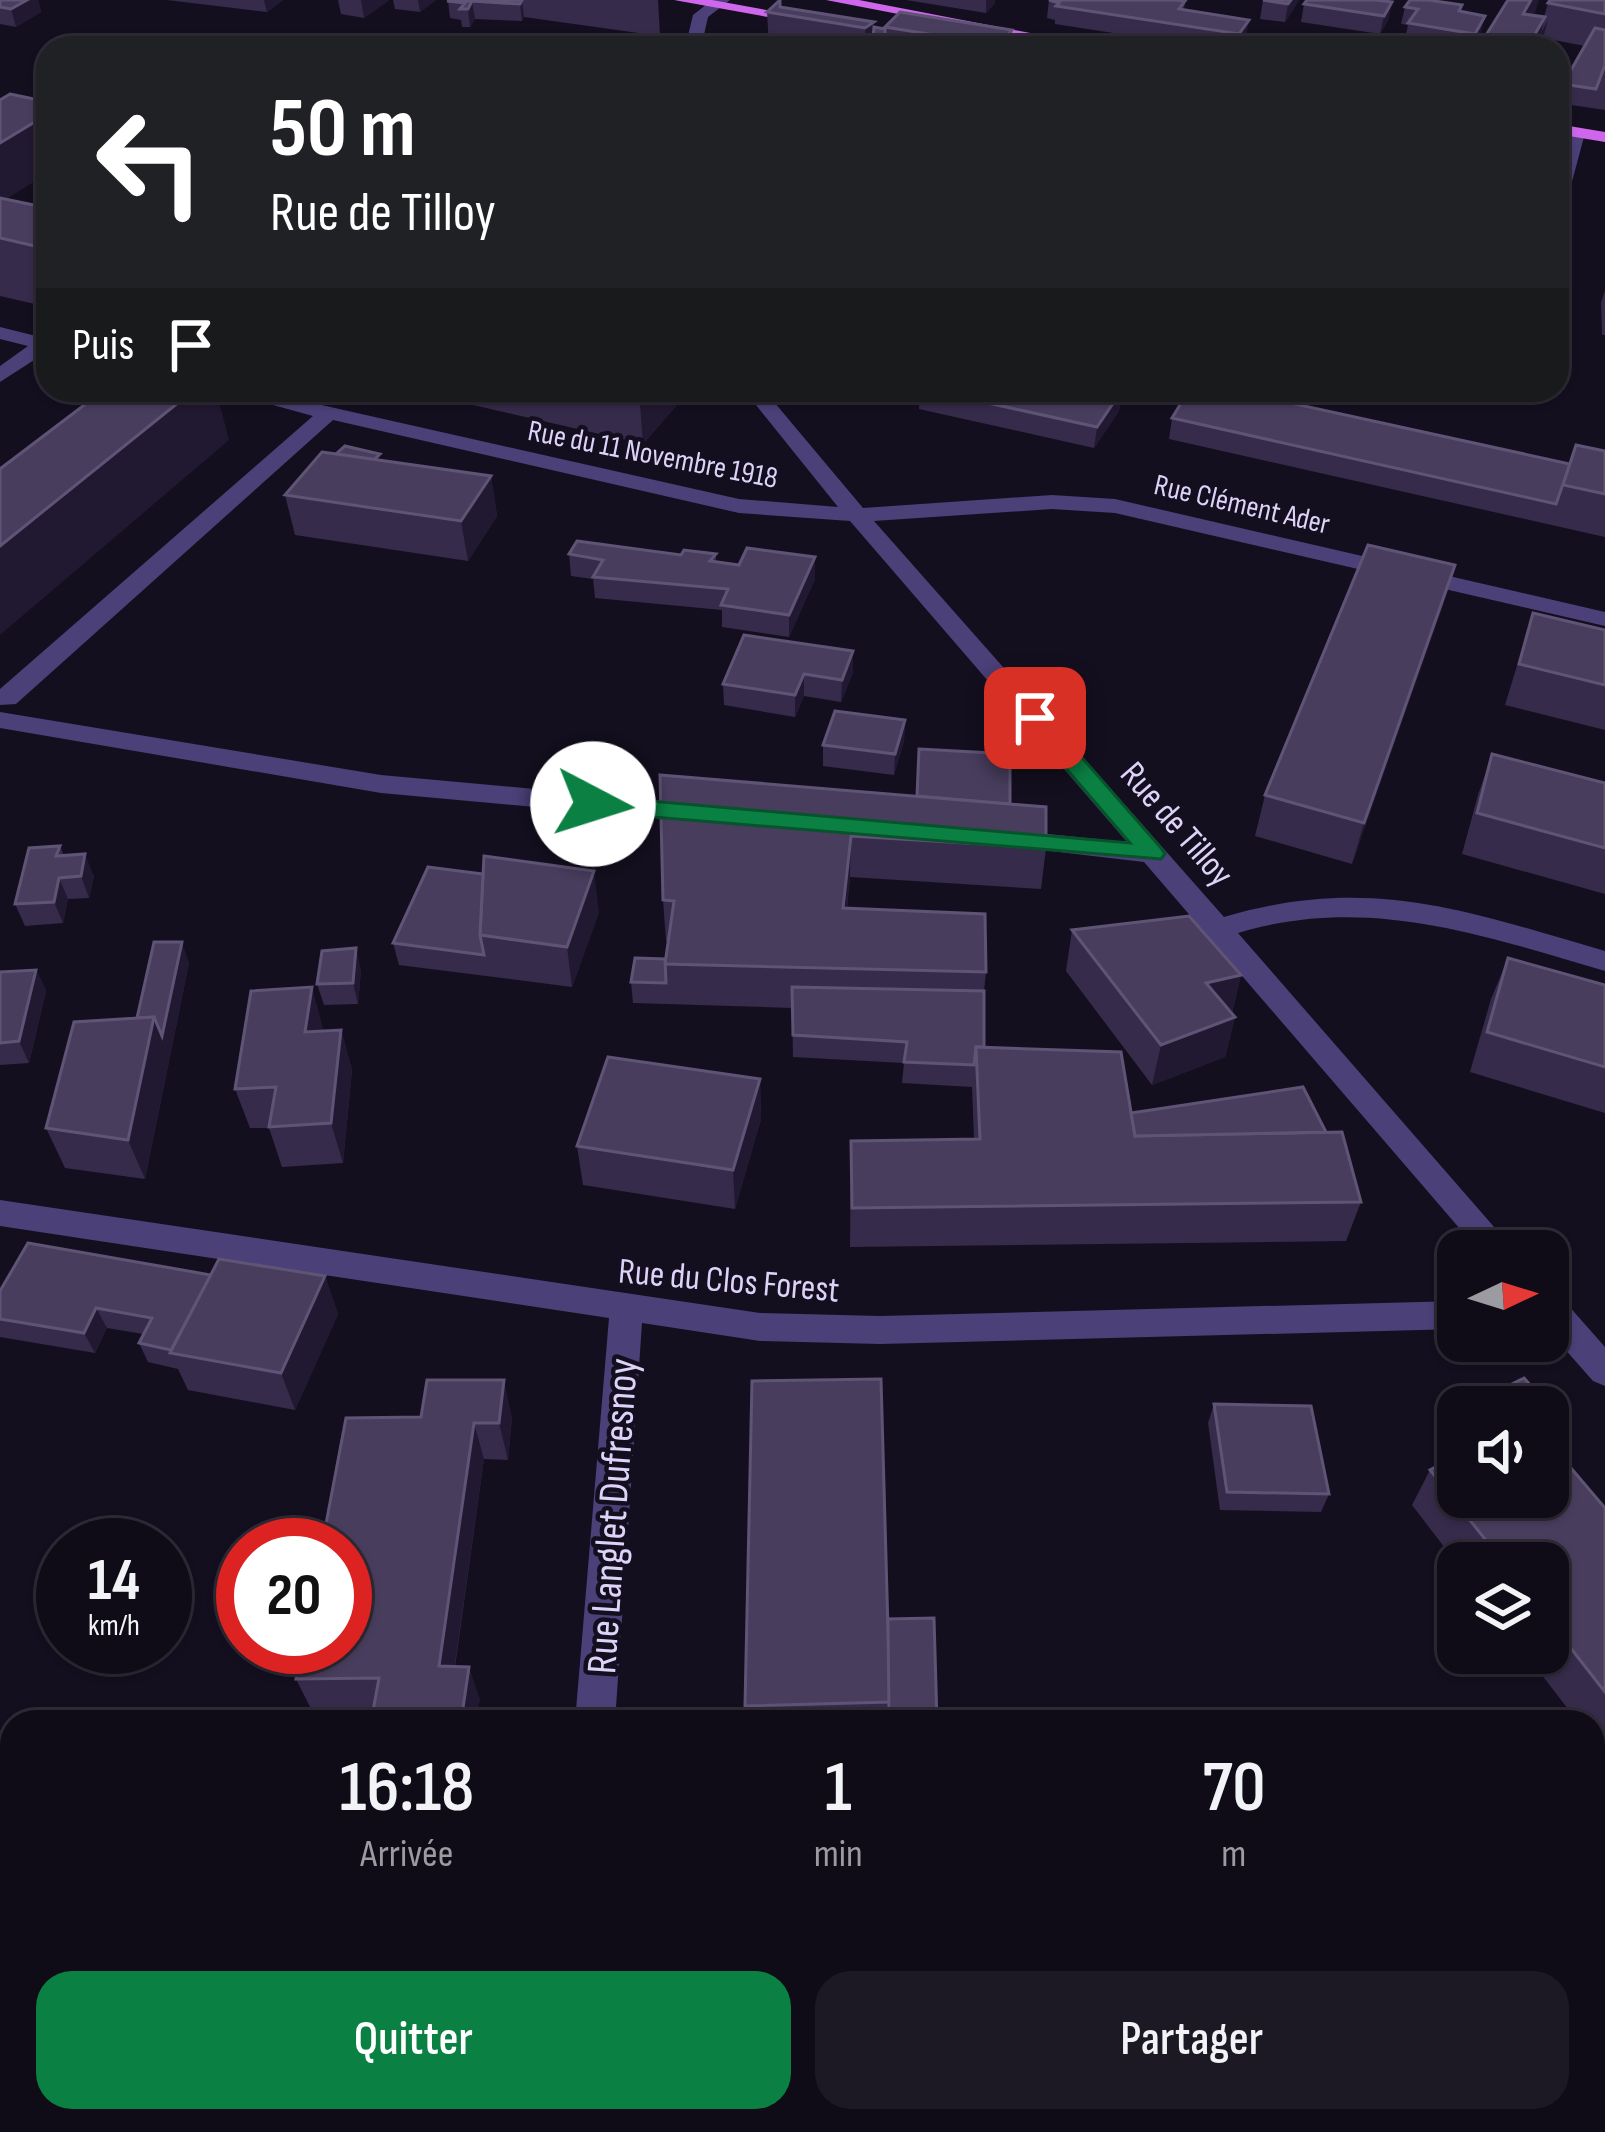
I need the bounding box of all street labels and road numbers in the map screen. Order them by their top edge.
street label: Rue du 11 Novembre 1918 [525,413,781,497]
street label: Rue Clément Ader [1150,467,1334,543]
street label: Rue de Tilloy [1111,754,1242,896]
street label: Rue du Clos Forest [617,1250,841,1313]
street label: Rue Langlet Dufresnoy [577,1357,650,1676]

